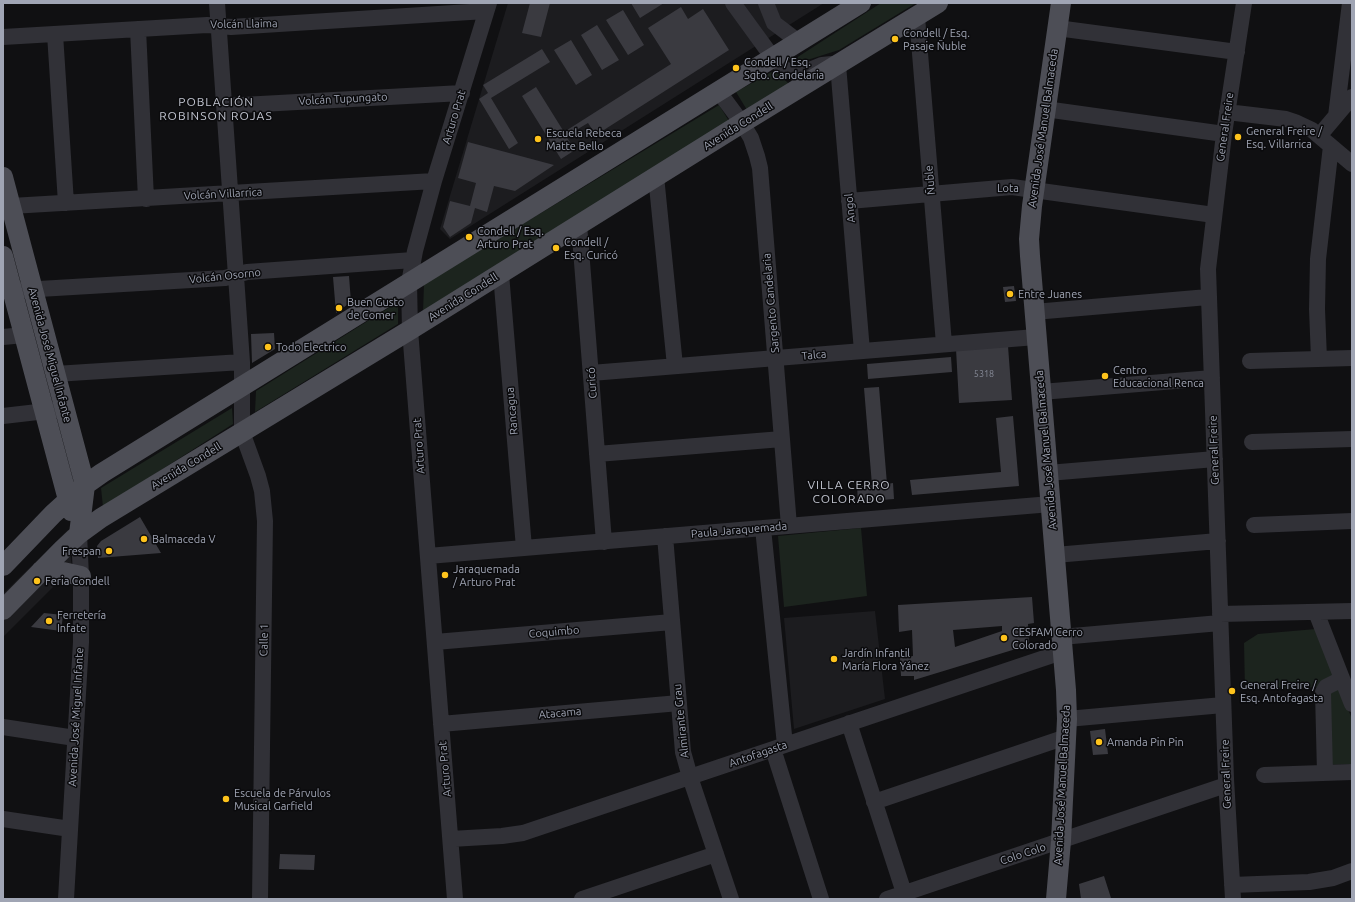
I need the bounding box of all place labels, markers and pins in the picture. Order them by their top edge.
place label: Condell / Esq. Pasaje Ñuble [903,26,970,52]
marker: Condell / Esq. Pasaje Ñuble [890,34,900,44]
place label: Condell / Esq. Sgto. Candelaria [744,55,824,81]
marker: Condell / Esq. Sgto. Candelaria [731,63,741,73]
place label: General Freire / Esq. Villarrica [1246,124,1322,150]
place label: Escuela Rebeca Matte Bello [546,126,622,152]
marker: General Freire / Esq. Villarrica [1233,132,1243,142]
marker: Escuela Rebeca Matte Bello [533,134,543,144]
place label: Condell / Esq. Arturo Prat [477,224,544,250]
marker: Condell / Esq. Arturo Prat [464,232,474,242]
place label: Condell / Esq. Curicó [564,235,618,261]
marker: Condell / Esq. Curicó [551,243,561,253]
place label: Entre Juanes [1018,287,1082,301]
marker: Entre Juanes [1005,289,1015,299]
place label: Buen Gusto de Comer [347,295,404,321]
marker: Buen Gusto de Comer [334,303,344,313]
place label: Todo Electrico [276,340,346,354]
marker: Todo Electrico [263,342,273,352]
place label: Centro Educacional Renca [1113,363,1204,389]
marker: Centro Educacional Renca [1100,371,1110,381]
place label: Balmaceda V [152,532,215,546]
marker: Balmaceda V [139,534,149,544]
place label: Frespan [62,544,101,558]
marker: Frespan [104,546,114,556]
place label: Jaraquemada / Arturo Prat [453,562,520,588]
marker: Jaraquemada / Arturo Prat [440,570,450,580]
place label: Feria Condell [45,574,110,588]
marker: Feria Condell [32,576,42,586]
place label: Ferretería Infate [57,608,106,634]
marker: Ferretería Infate [44,616,54,626]
place label: CESFAM Cerro Colorado [1012,625,1083,651]
marker: CESFAM Cerro Colorado [999,633,1009,643]
place label: Jardín Infantil María Flora Yánez [842,646,929,672]
marker: Jardín Infantil María Flora Yánez [829,654,839,664]
place label: General Freire / Esq. Antofagasta [1240,678,1323,704]
marker: General Freire / Esq. Antofagasta [1227,686,1237,696]
place label: Amanda Pin Pin [1107,735,1184,749]
marker: Amanda Pin Pin [1094,737,1104,747]
place label: Escuela de Párvulos Musical Garfield [234,786,331,812]
marker: Escuela de Párvulos Musical Garfield [221,794,231,804]

